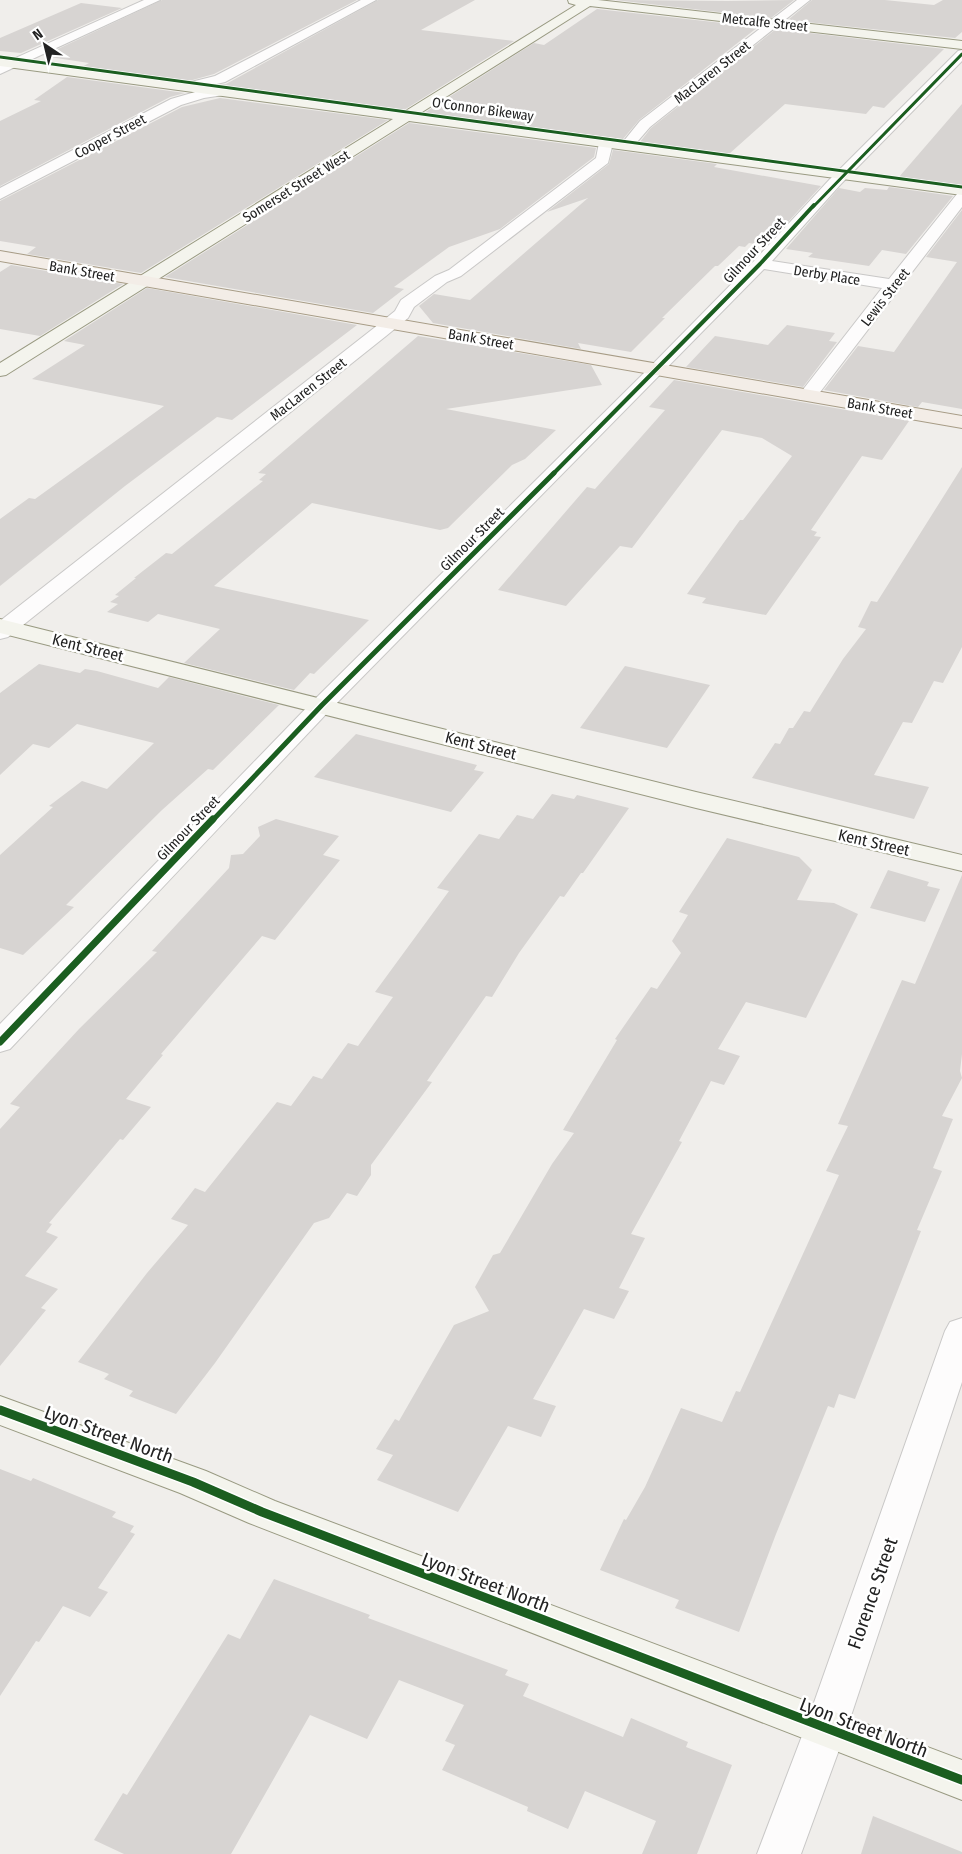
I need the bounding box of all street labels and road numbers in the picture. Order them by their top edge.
street label: Metcalfe Street [721,10,809,36]
street label: MacLaren Street [671,37,754,107]
street label: O'Connor Bikeway [431,94,536,125]
street label: Cooper Street [72,110,149,162]
street label: Somerset Street West [240,146,353,226]
street label: Gilmour Street [720,214,789,287]
street label: Bank Street [48,257,116,286]
street label: Derby Place [792,262,862,289]
street label: Lewis Street [857,264,914,330]
street label: Bank Street [447,325,515,354]
street label: MacLaren Street [267,354,350,424]
street label: Bank Street [846,394,914,423]
street label: Gilmour Street [437,504,508,575]
street label: Kent Street [50,629,126,666]
street label: Kent Street [443,727,519,764]
street label: Gilmour Street [153,792,224,864]
street label: Kent Street [836,825,912,860]
street label: Lyon Street North [41,1400,176,1468]
street label: Florence Street [843,1533,903,1652]
street label: Lyon Street North [418,1547,553,1618]
street label: Lyon Street North [796,1692,931,1763]

